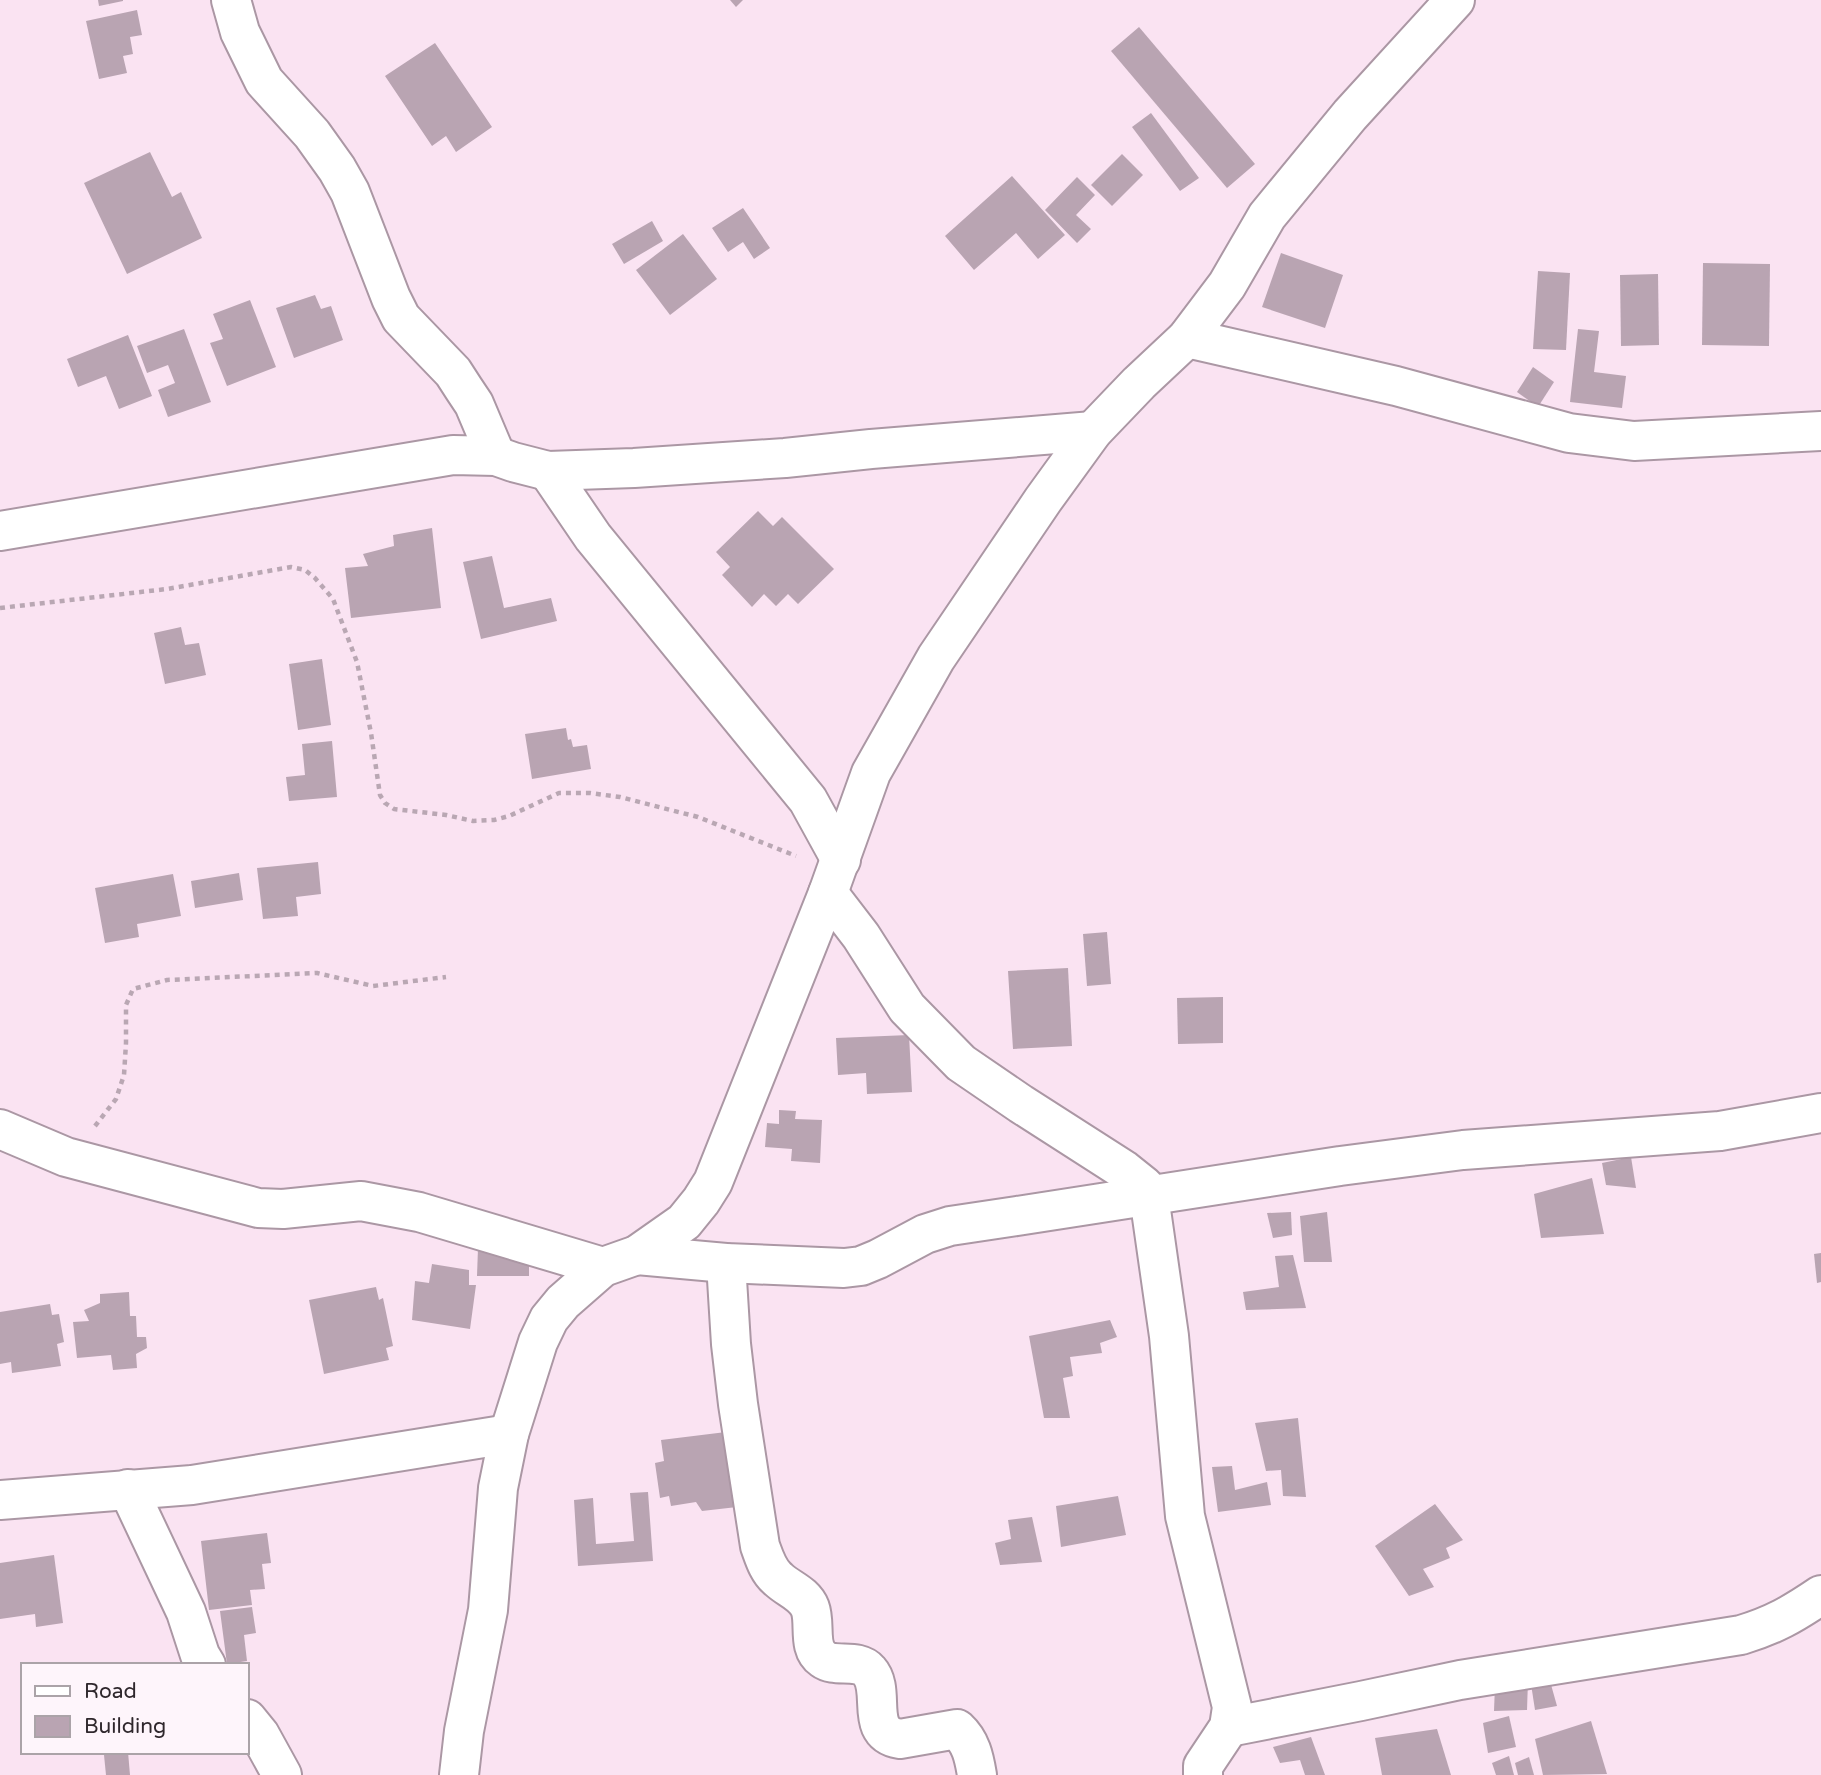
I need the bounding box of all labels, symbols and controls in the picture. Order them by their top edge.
legend [21,1663,248,1754]
text: Road [84,1679,137,1704]
text: Building [84,1714,166,1739]

